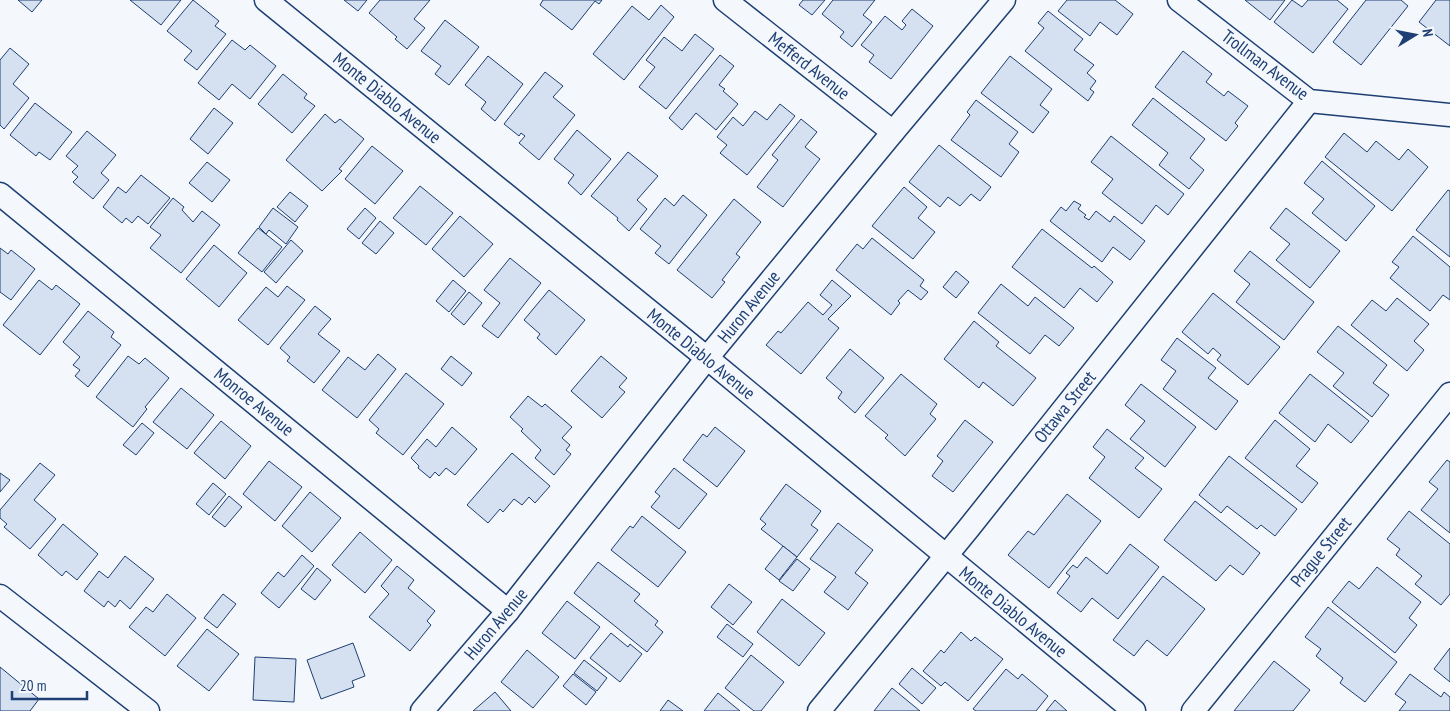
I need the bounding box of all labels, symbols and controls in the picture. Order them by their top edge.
north arrow [1390,10,1440,60]
street label: Trollman Avenue [1217,24,1313,105]
street label: Mefferd Avenue [764,27,855,105]
text: N [1418,27,1437,38]
street label: Monte Diablo Avenue [329,47,446,148]
street label: Huron Avenue [712,266,785,348]
street label: Monte Diablo Avenue [643,303,760,404]
street label: Monroe Avenue [210,362,299,441]
street label: Ottawa Street [1029,366,1101,447]
street label: Prague Street [1285,512,1356,592]
street label: Monte Diablo Avenue [955,561,1072,662]
street label: Huron Avenue [459,583,532,664]
scale bar [12,668,88,700]
text: 20 m [20,676,46,695]

